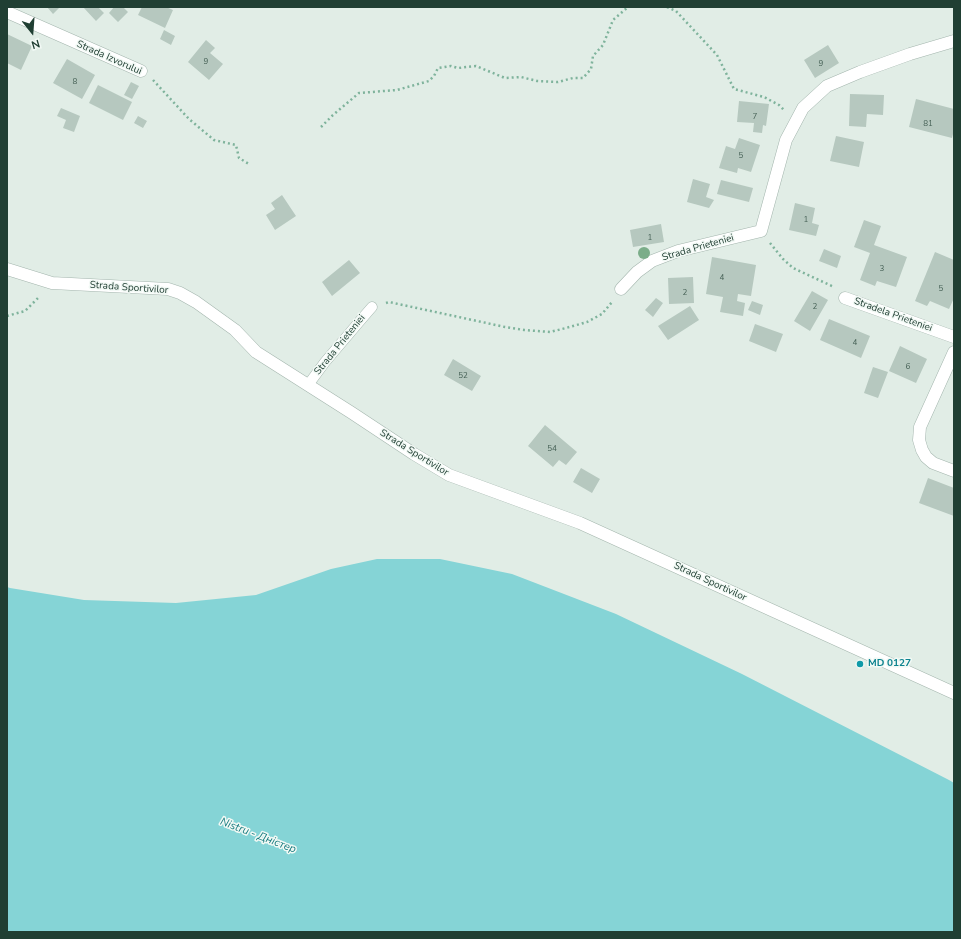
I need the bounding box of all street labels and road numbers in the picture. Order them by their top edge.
street label: Strada Izvorului [75,38,143,78]
street label: Strada Prieteniei [661,232,735,264]
street label: Strada Sportivilor [89,279,169,297]
street label: Stradela Prieteniei [852,295,934,335]
street label: Strada Prieteniei [312,312,368,378]
street label: Strada Sportivilor [377,427,451,479]
street label: Strada Sportivilor [672,560,748,604]

